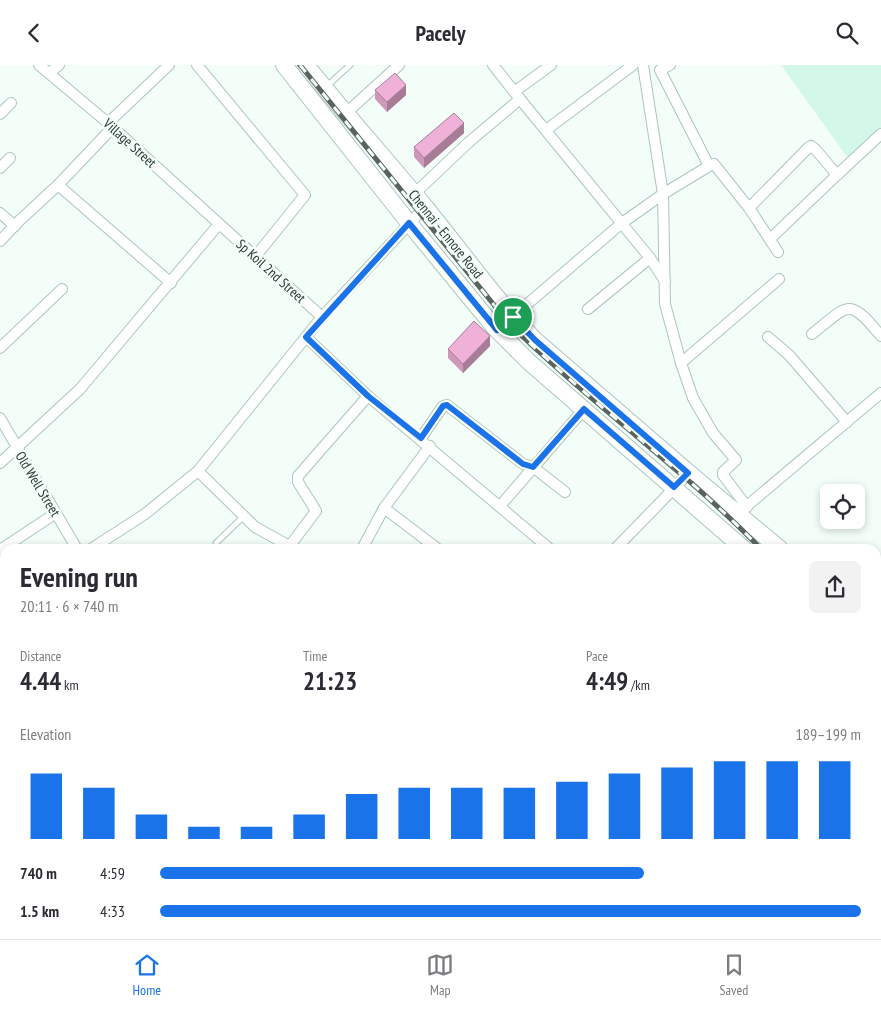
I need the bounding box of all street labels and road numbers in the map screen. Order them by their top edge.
street label: Village Street [99,114,160,172]
street label: Chennai - Ennore Road [405,186,487,282]
street label: Sp Koil 2nd Street [233,235,310,307]
street label: Old Well Street [12,448,65,520]

